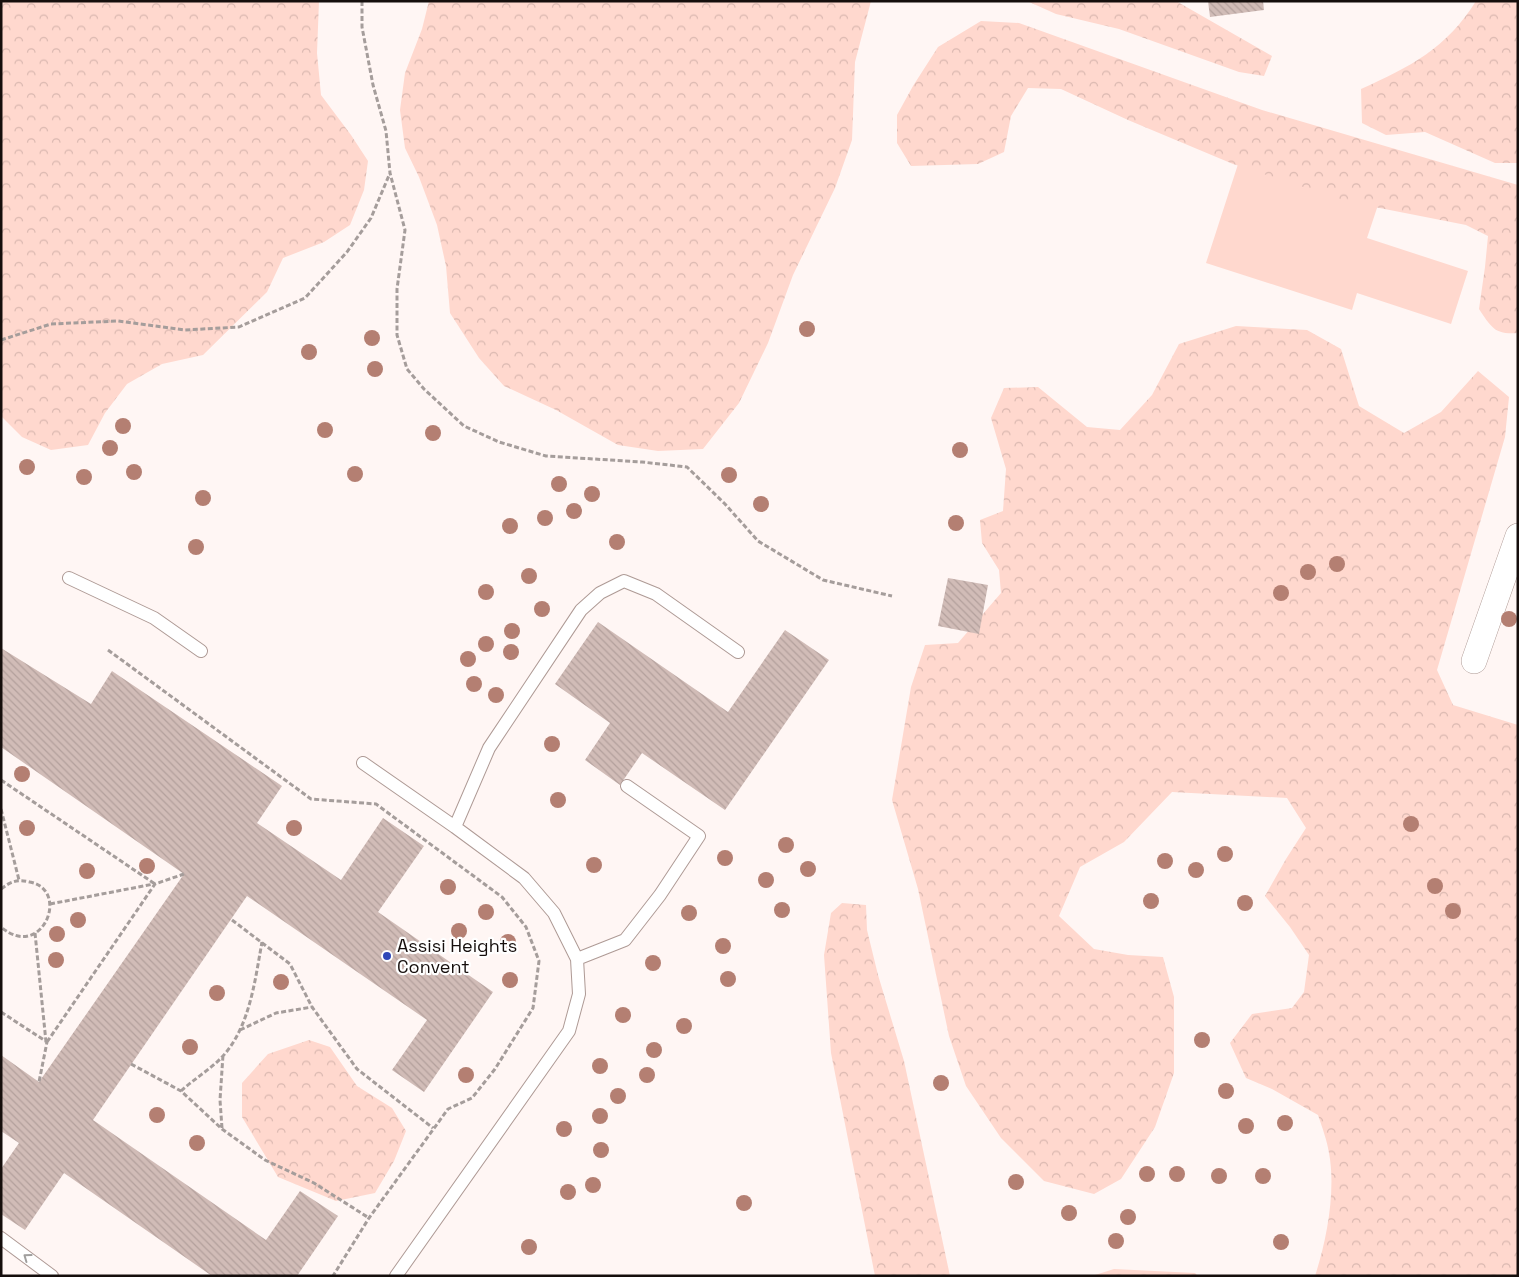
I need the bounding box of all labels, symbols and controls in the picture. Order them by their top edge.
place label: Assisi Heights Convent [397,934,517,978]
marker: Assisi Heights Convent [381,950,393,962]
one-way arrow [23,1254,33,1263]

